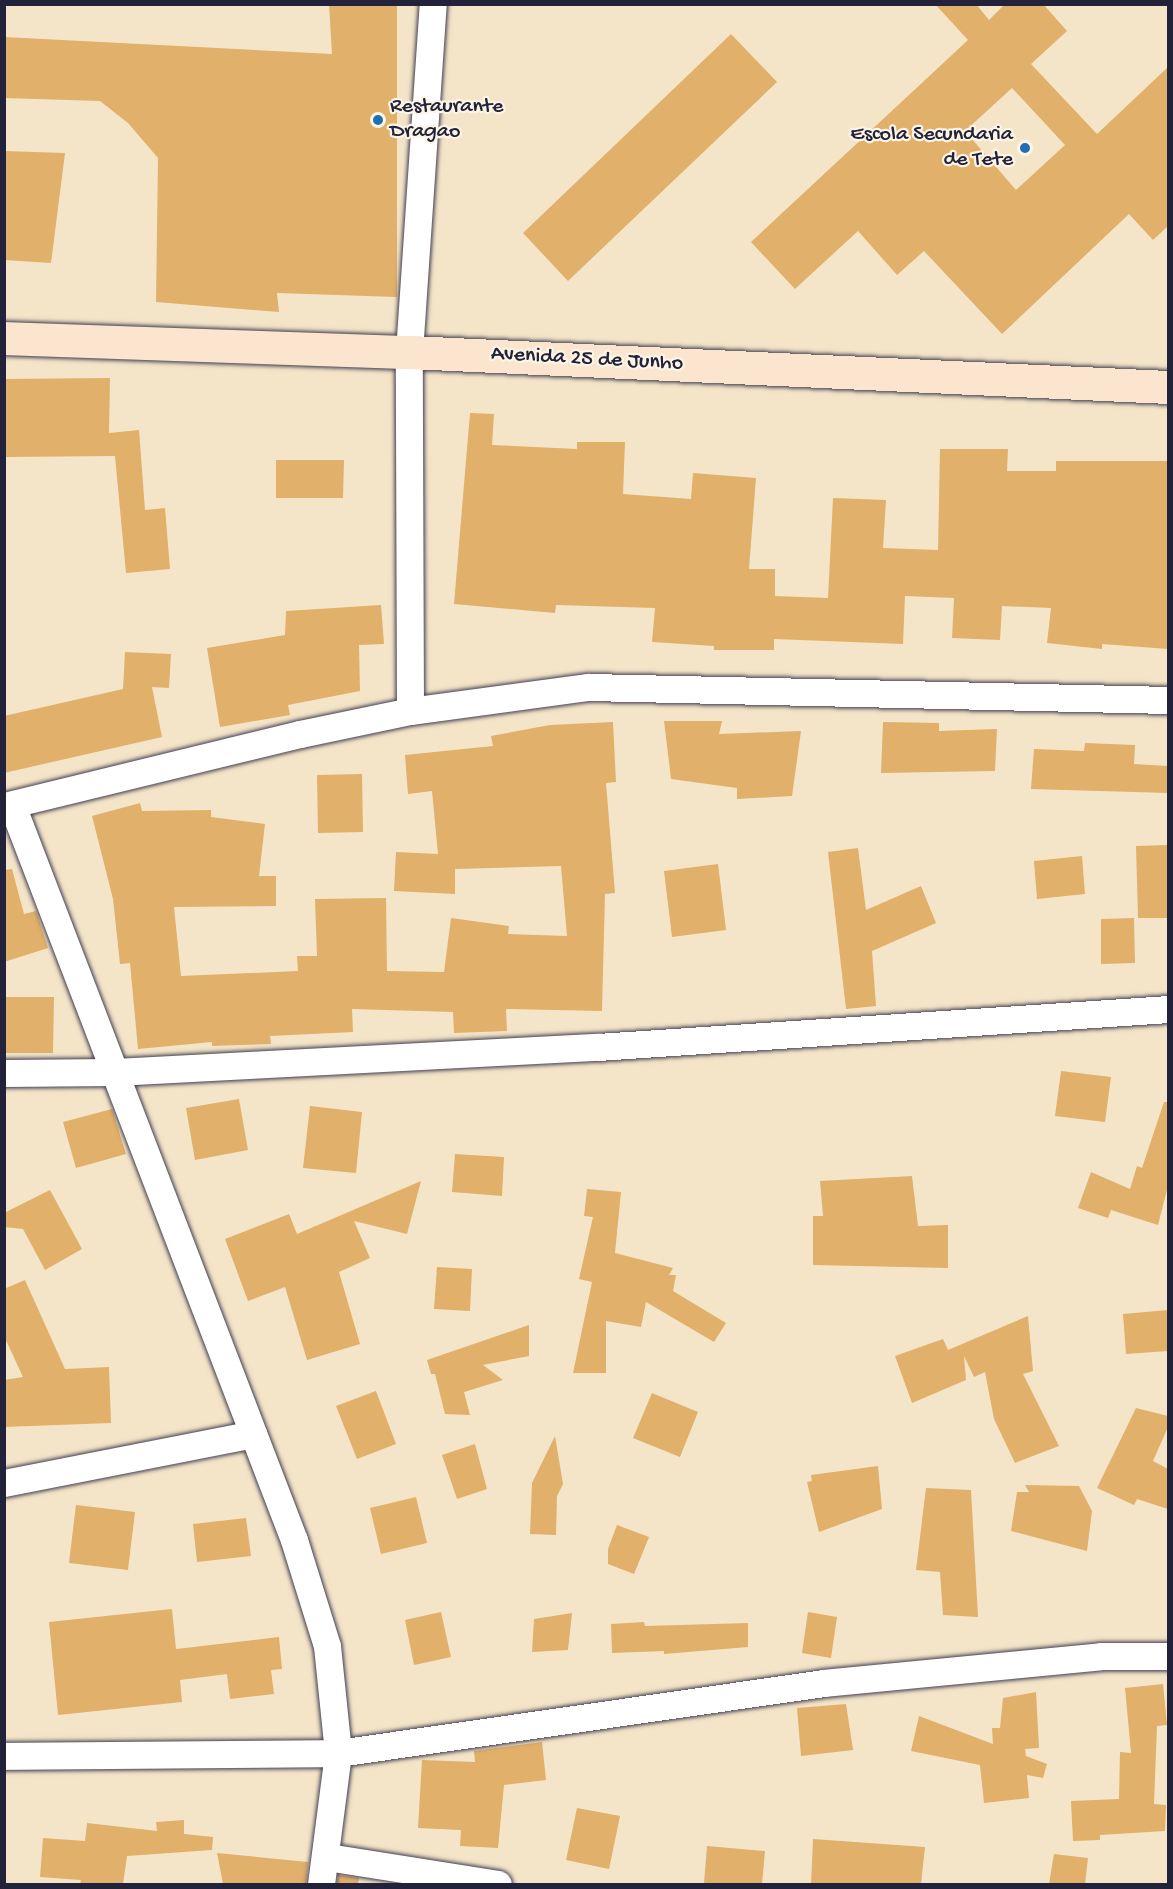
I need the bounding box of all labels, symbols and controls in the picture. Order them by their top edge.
place label: Restaurante Dragao [390,94,503,146]
marker: Restaurante Dragao [371,113,385,127]
place label: Escola Secundaria de Tete [850,122,1013,174]
marker: Escola Secundaria de Tete [1018,141,1032,155]
street label: Avenida 25 de Junho [490,342,684,378]

